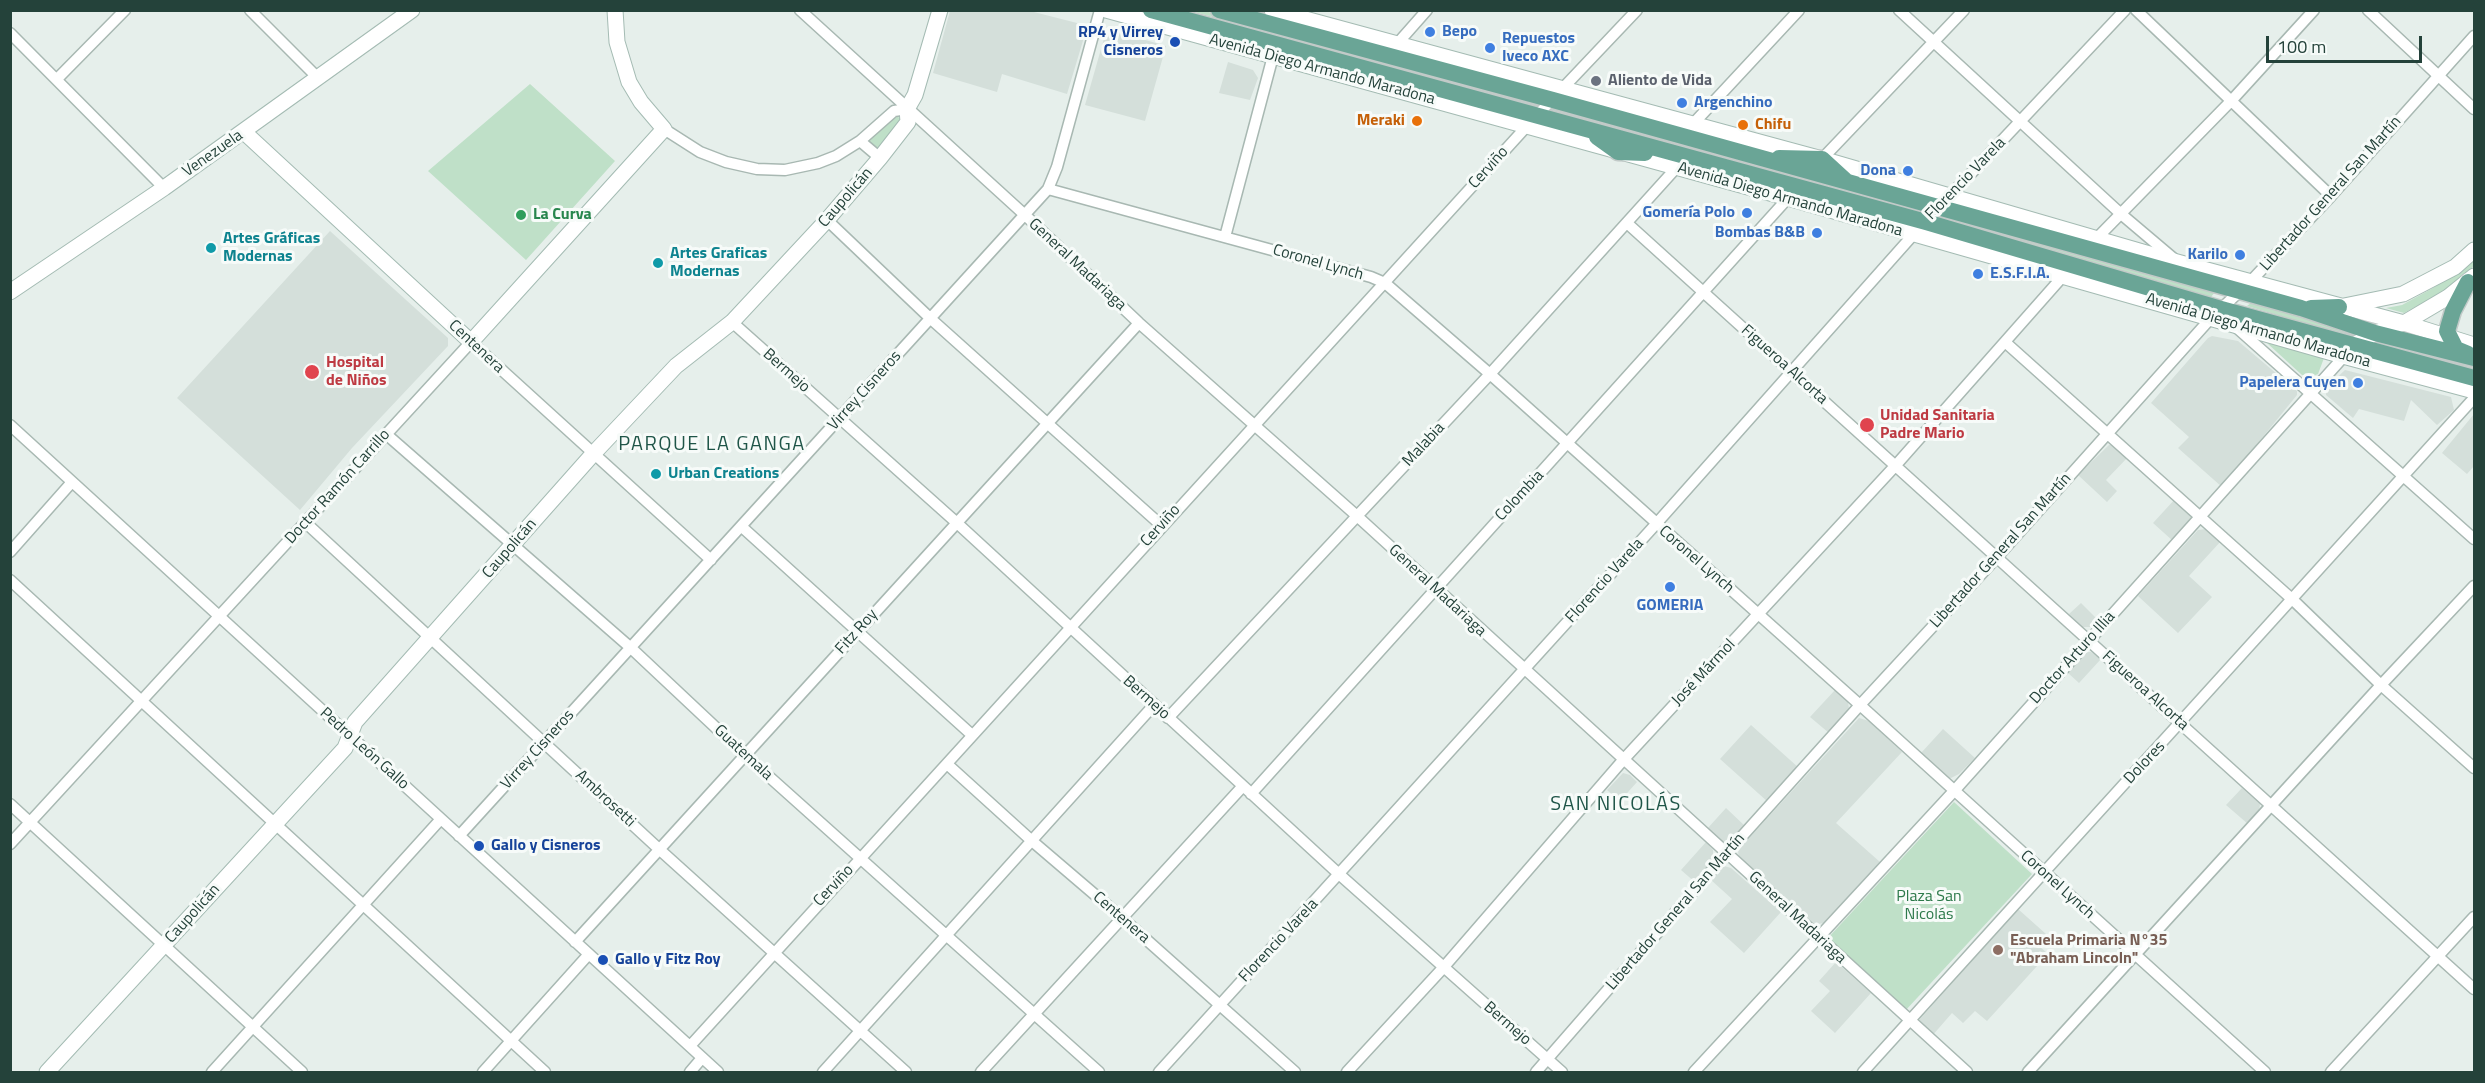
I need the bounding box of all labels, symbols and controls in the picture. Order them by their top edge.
place label: Bepo [1442,22,1477,42]
place label: RP4 y Virrey Cisneros [1078,23,1163,61]
scale bar [2269,24,2425,62]
marker: Bepo [1423,25,1437,39]
place label: Repuestos Iveco AXC [1502,29,1575,67]
street label: Avenida Diego Armando Maradona [1207,31,1437,109]
text: 100 m [2277,33,2326,60]
marker: RP4 y Virrey Cisneros [1168,35,1182,49]
marker: Repuestos Iveco AXC [1483,41,1497,55]
place label: Aliento de Vida [1608,71,1712,91]
marker: Aliento de Vida [1589,74,1603,88]
place label: Argenchino [1694,93,1773,113]
marker: Argenchino [1675,96,1689,110]
place label: Meraki [1357,111,1405,131]
street label: Libertador General San Martín [2256,113,2406,275]
marker: Meraki [1410,114,1424,128]
place label: Chifu [1755,115,1791,135]
marker: Chifu [1736,118,1750,132]
street label: Venezuela [179,126,247,182]
street label: Florencio Varela [1922,134,2010,224]
street label: Cerviño [1465,143,1513,193]
street label: Avenida Diego Armando Maradona [1675,159,1905,241]
place label: Dona [1860,161,1896,181]
street label: Caupolicán [815,164,877,232]
marker: Dona [1901,164,1915,178]
place label: Gomería Polo [1643,203,1735,223]
place label: La Curva [533,205,592,225]
marker: Gomería Polo [1740,206,1754,220]
marker: La Curva [514,208,528,222]
street label: General Madariaga [1024,215,1130,315]
place label: Bombas B&B [1715,223,1805,243]
marker: Bombas B&B [1810,226,1824,240]
place label: Artes Gráficas Modernas [223,229,320,267]
marker: Artes Gráficas Modernas [204,241,218,255]
street label: Coronel Lynch [1270,241,1366,285]
place label: Artes Graficas Modernas [670,244,767,282]
place label: Karilo [2188,245,2228,265]
marker: Karilo [2233,248,2247,262]
marker: Artes Graficas Modernas [651,256,665,270]
place label: E.S.F.I.A. [1990,264,2050,284]
marker: E.S.F.I.A. [1971,267,1985,281]
street label: Avenida Diego Armando Maradona [2143,290,2373,372]
street label: Centenera [444,316,508,378]
street label: Figueroa Alcorta [1737,321,1831,409]
street label: Bermejo [758,345,814,397]
street label: Virrey Cisneros [824,347,906,435]
place label: Hospital de Niños [326,353,387,391]
marker: Hospital de Niños [303,363,321,381]
place label: Papelera Cuyen [2239,373,2346,393]
marker: Papelera Cuyen [2351,376,2365,390]
place label: Unidad Sanitaria Padre Mario [1880,406,1995,444]
marker: Unidad Sanitaria Padre Mario [1858,416,1876,434]
street label: Malabia [1399,419,1449,471]
street label: Doctor Ramón Carrillo [281,426,395,548]
district label: PARQUE LA GANGA [618,433,806,457]
place label: Urban Creations [668,464,779,484]
marker: Urban Creations [649,467,663,481]
street label: Colombia [1492,467,1548,525]
street label: Libertador General San Martín [1926,470,2076,632]
street label: Cerviño [1137,501,1185,551]
street label: Caupolicán [479,515,541,583]
street label: Coronel Lynch [1654,522,1738,598]
street label: Florencio Varela [1562,535,1648,627]
street label: General Madariaga [1384,541,1490,641]
marker: GOMERIA [1663,580,1677,594]
place label: GOMERIA [1637,596,1703,616]
street label: Fitz Roy [832,605,882,659]
street label: Doctor Arturo Illia [2026,608,2120,708]
street label: José Mármol [1668,636,1740,710]
street label: Figueroa Alcorta [2098,647,2192,735]
street label: Bermejo [1118,672,1174,724]
street label: Pedro León Gallo [315,704,413,794]
street label: Virrey Cisneros [497,706,579,794]
street label: Guatemala [710,721,776,785]
street label: Dolores [2120,738,2170,788]
street label: Ambrosetti [571,766,639,832]
district label: SAN NICOLÁS [1550,793,1682,817]
street label: Libertador General San Martín [1603,830,1749,994]
place label: Gallo y Cisneros [491,836,601,856]
marker: Gallo y Cisneros [472,839,486,853]
street label: Coronel Lynch [2016,847,2098,923]
street label: Cerviño [810,861,858,911]
street label: General Madariaga [1744,868,1850,968]
street label: Caupolicán [161,880,225,948]
park label: Plaza San Nicolás [1896,887,1962,925]
street label: Centenera [1089,888,1153,948]
street label: Florencio Varela [1235,895,1323,987]
place label: Escuela Primaria N°35 "Abraham Lincoln" [2010,931,2167,969]
marker: Escuela Primaria N°35 "Abraham Lincoln" [1991,943,2005,957]
place label: Gallo y Fitz Roy [615,950,721,970]
marker: Gallo y Fitz Roy [596,953,610,967]
street label: Bermejo [1479,998,1535,1050]

